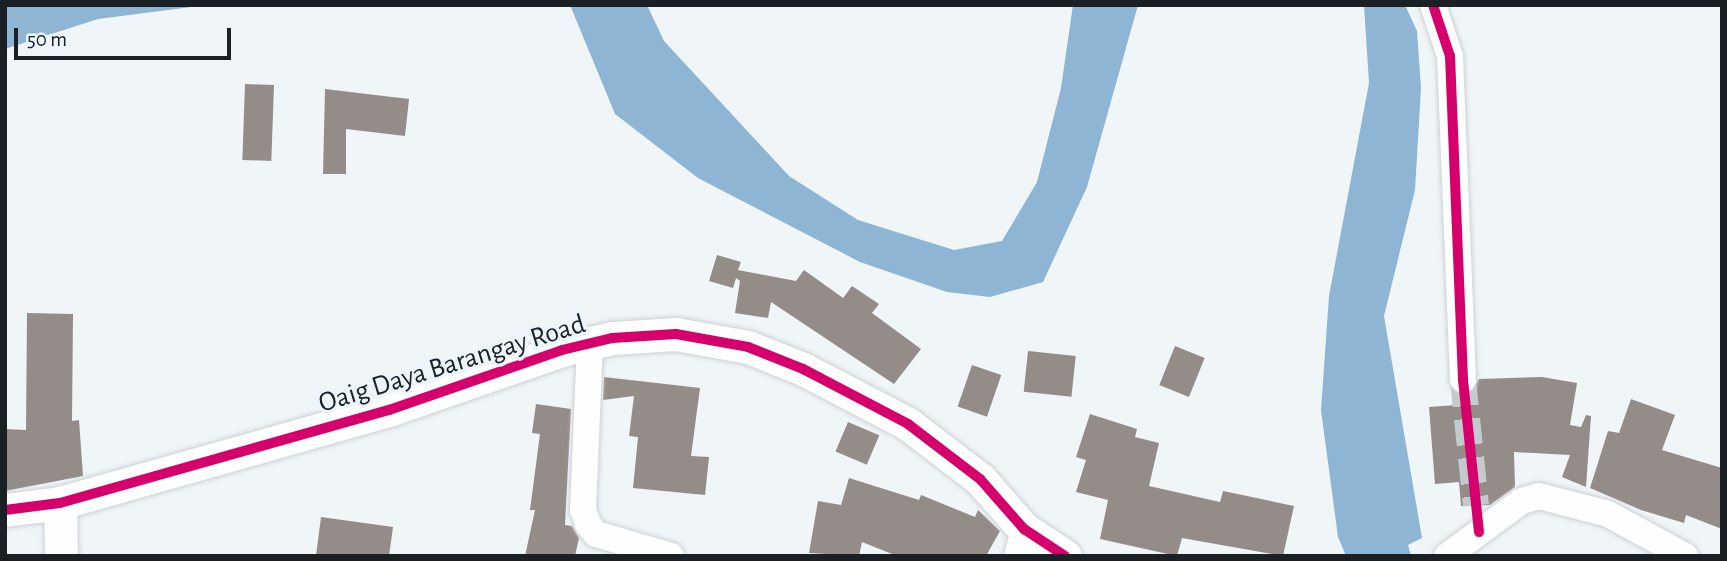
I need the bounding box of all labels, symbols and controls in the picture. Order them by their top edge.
scale bar [18,14,234,58]
text: 50 m [27,29,67,50]
street label: Oaig Daya Barangay Road [315,307,589,421]

